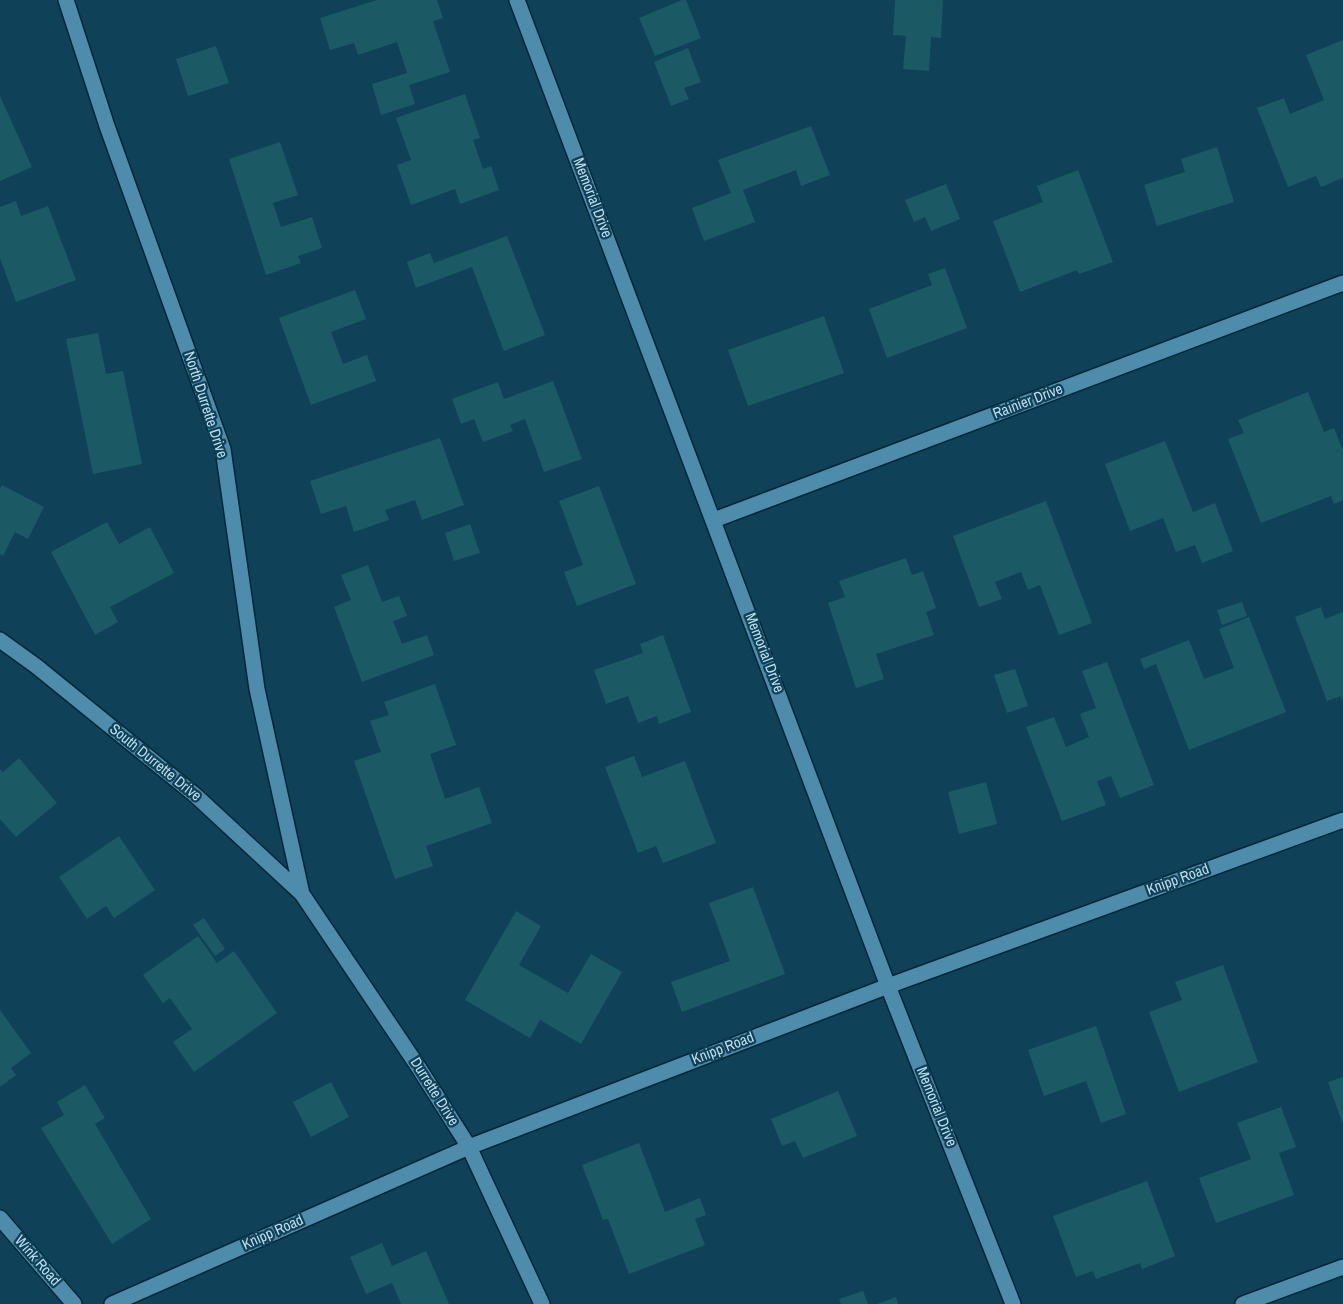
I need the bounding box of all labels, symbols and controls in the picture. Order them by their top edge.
street label: Memorial Drive [569,156,615,240]
street label: North Durrette Drive [179,350,231,460]
street label: Rainier Drive [991,380,1065,424]
street label: Memorial Drive [741,611,787,695]
street label: South Durrette Drive [106,721,204,805]
street label: Knipp Road [1144,860,1212,900]
street label: Knipp Road [689,1029,757,1069]
street label: Durrette Drive [406,1054,462,1130]
street label: Memorial Drive [912,1065,960,1149]
street label: Knipp Road [240,1212,306,1254]
street label: Wink Road [10,1232,64,1290]

